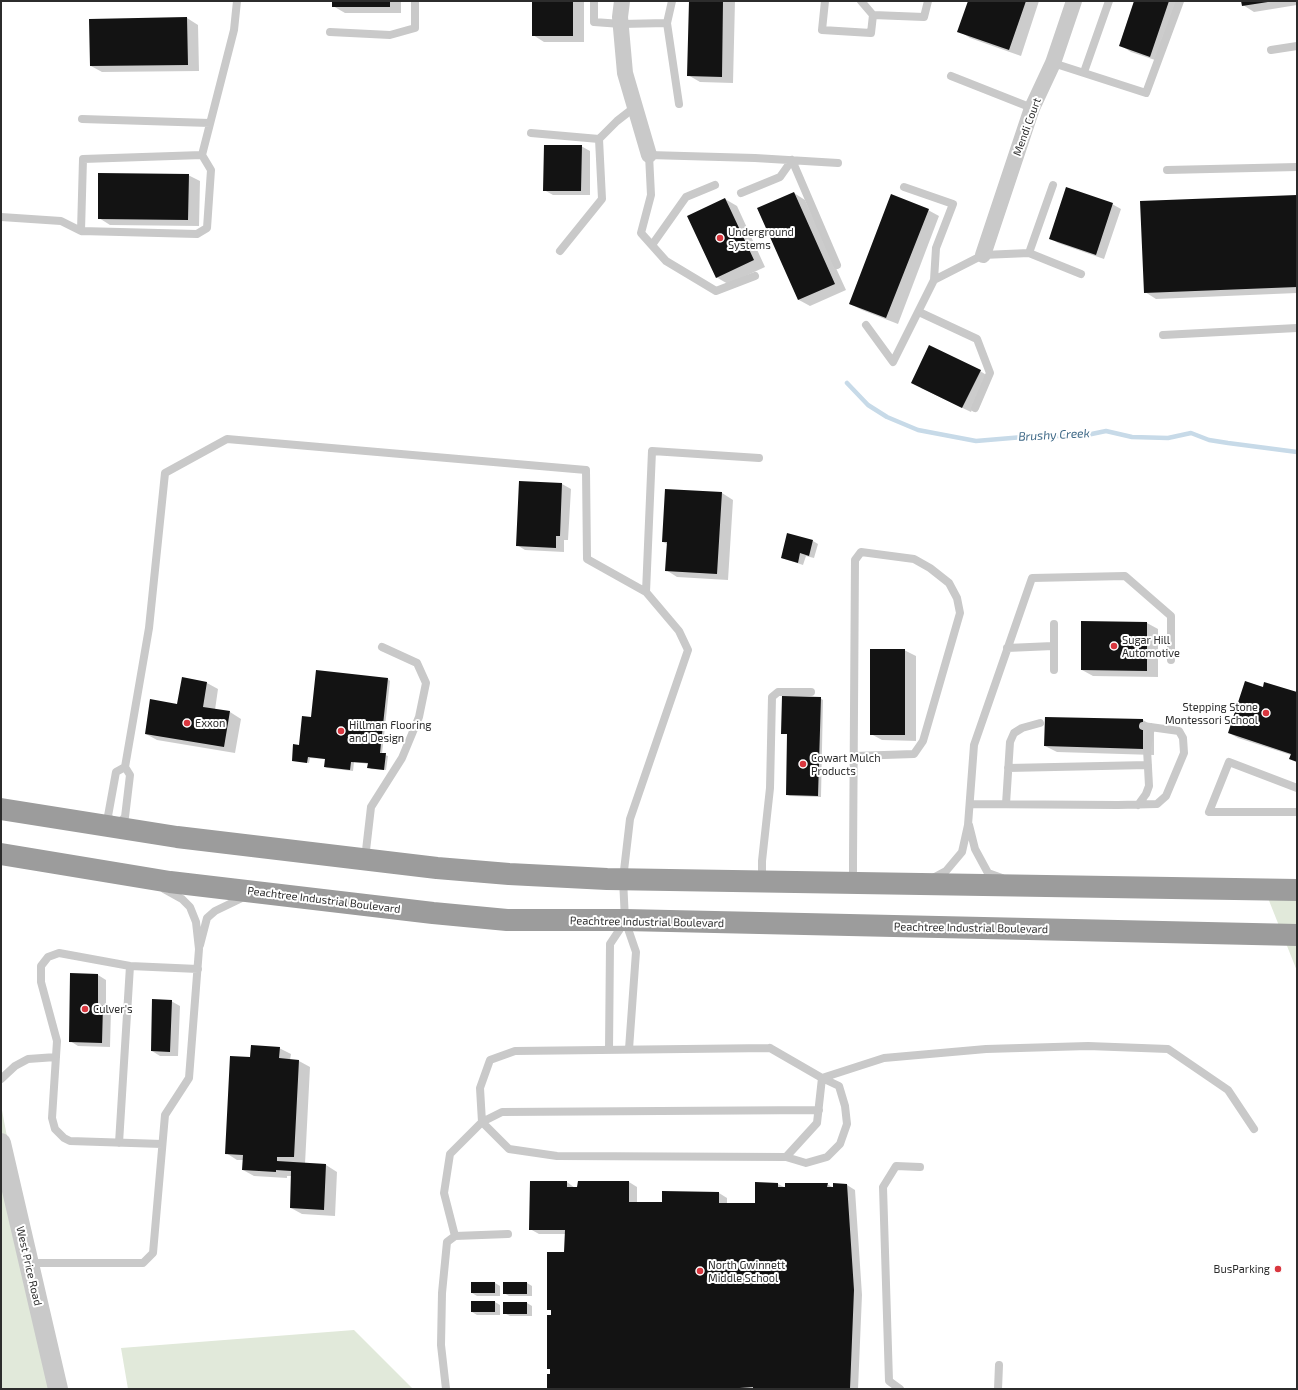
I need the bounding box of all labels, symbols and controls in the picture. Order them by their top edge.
street label: Mendi Court [1010,96,1044,158]
place label: Underground Systems [728,225,794,251]
marker: Underground Systems [715,233,725,243]
water label: Brushy Creek [1018,426,1090,444]
place label: Sugar Hill Automotive [1122,633,1180,659]
marker: Sugar Hill Automotive [1109,641,1119,651]
place label: Stepping Stone Montessori School [1165,700,1258,726]
marker: Stepping Stone Montessori School [1261,708,1271,718]
place label: Exxon [195,716,225,730]
marker: Exxon [182,718,192,728]
place label: Hillman Flooring and Design [349,718,431,744]
marker: Hillman Flooring and Design [336,726,346,736]
place label: Cowart Mulch Products [811,751,881,777]
marker: Cowart Mulch Products [798,759,808,769]
street label: Peachtree Industrial Boulevard [247,884,401,916]
street label: Peachtree Industrial Boulevard [570,914,724,930]
street label: Peachtree Industrial Boulevard [894,920,1048,936]
place label: Culver's [93,1002,133,1016]
marker: Culver's [80,1004,90,1014]
street label: West Price Road [13,1225,45,1307]
place label: North Gwinnett Middle School [708,1258,785,1284]
place label: BusParking [1214,1262,1270,1276]
marker: BusParking [1273,1264,1283,1274]
marker: North Gwinnett Middle School [695,1266,705,1276]

